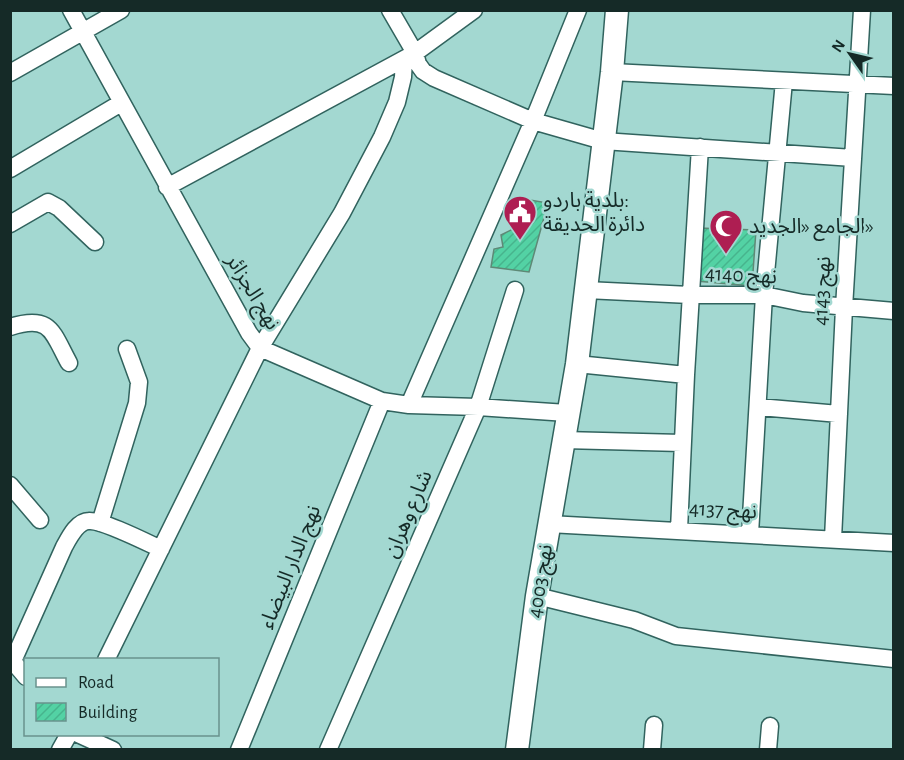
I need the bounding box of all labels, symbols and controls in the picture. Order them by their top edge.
north arrow [820,24,880,84]
text: N [829,37,848,55]
place label: بلدية باردو: دائرة الحديقة [543,190,645,236]
public building icon: بلدية باردو: دائرة الحديقة [502,194,538,241]
mosque icon: الجامع «الجديد» [708,208,744,255]
place label: الجامع «الجديد» [749,216,874,241]
street label: نهج الجزائر [218,250,284,335]
street label: نهج 4143 [810,256,838,326]
street label: نهج 4140 [704,263,777,291]
street label: شارع وهران [380,467,440,562]
street label: نهج 4137 [688,498,758,526]
street label: نهج الدار البيضاء [256,502,328,633]
street label: نهج 4003 [524,543,560,620]
legend [24,658,219,736]
text: Road [78,674,114,692]
text: Building [78,704,138,722]

